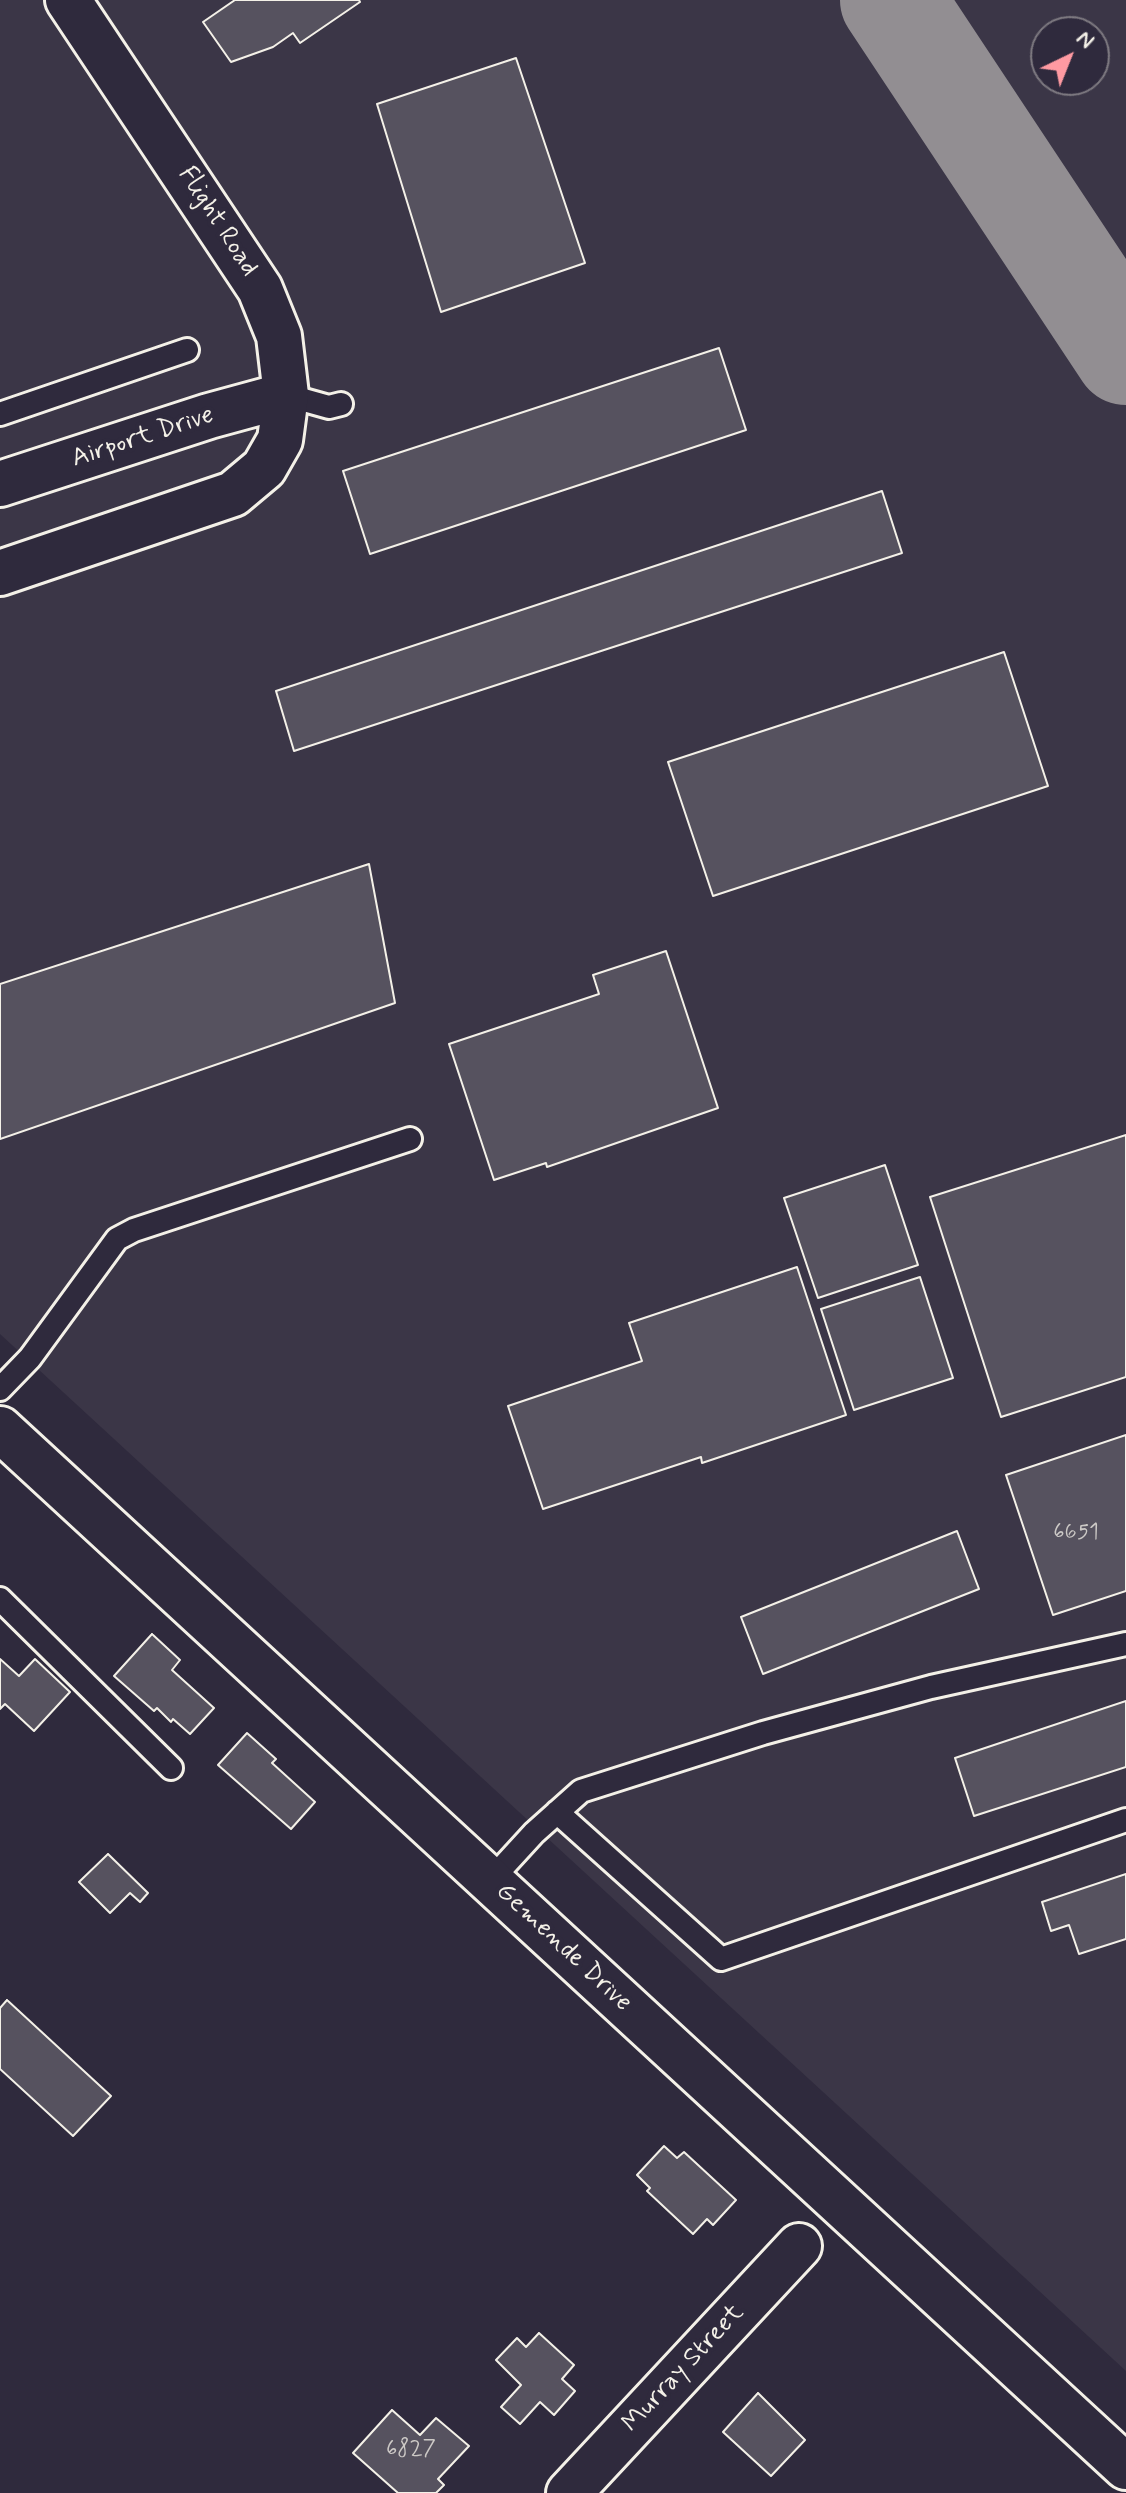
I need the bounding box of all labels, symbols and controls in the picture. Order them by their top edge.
north arrow [1030,16,1110,96]
text: N [1070,25,1100,55]
street label: Flight Road [170,161,264,283]
street label: Airport Drive [68,400,218,476]
house number: 6651 [1053,1520,1099,1546]
street label: Gemende Drive [488,1877,638,2019]
street label: Murray Street [617,2298,751,2440]
house number: 6827 [386,2437,436,2463]

